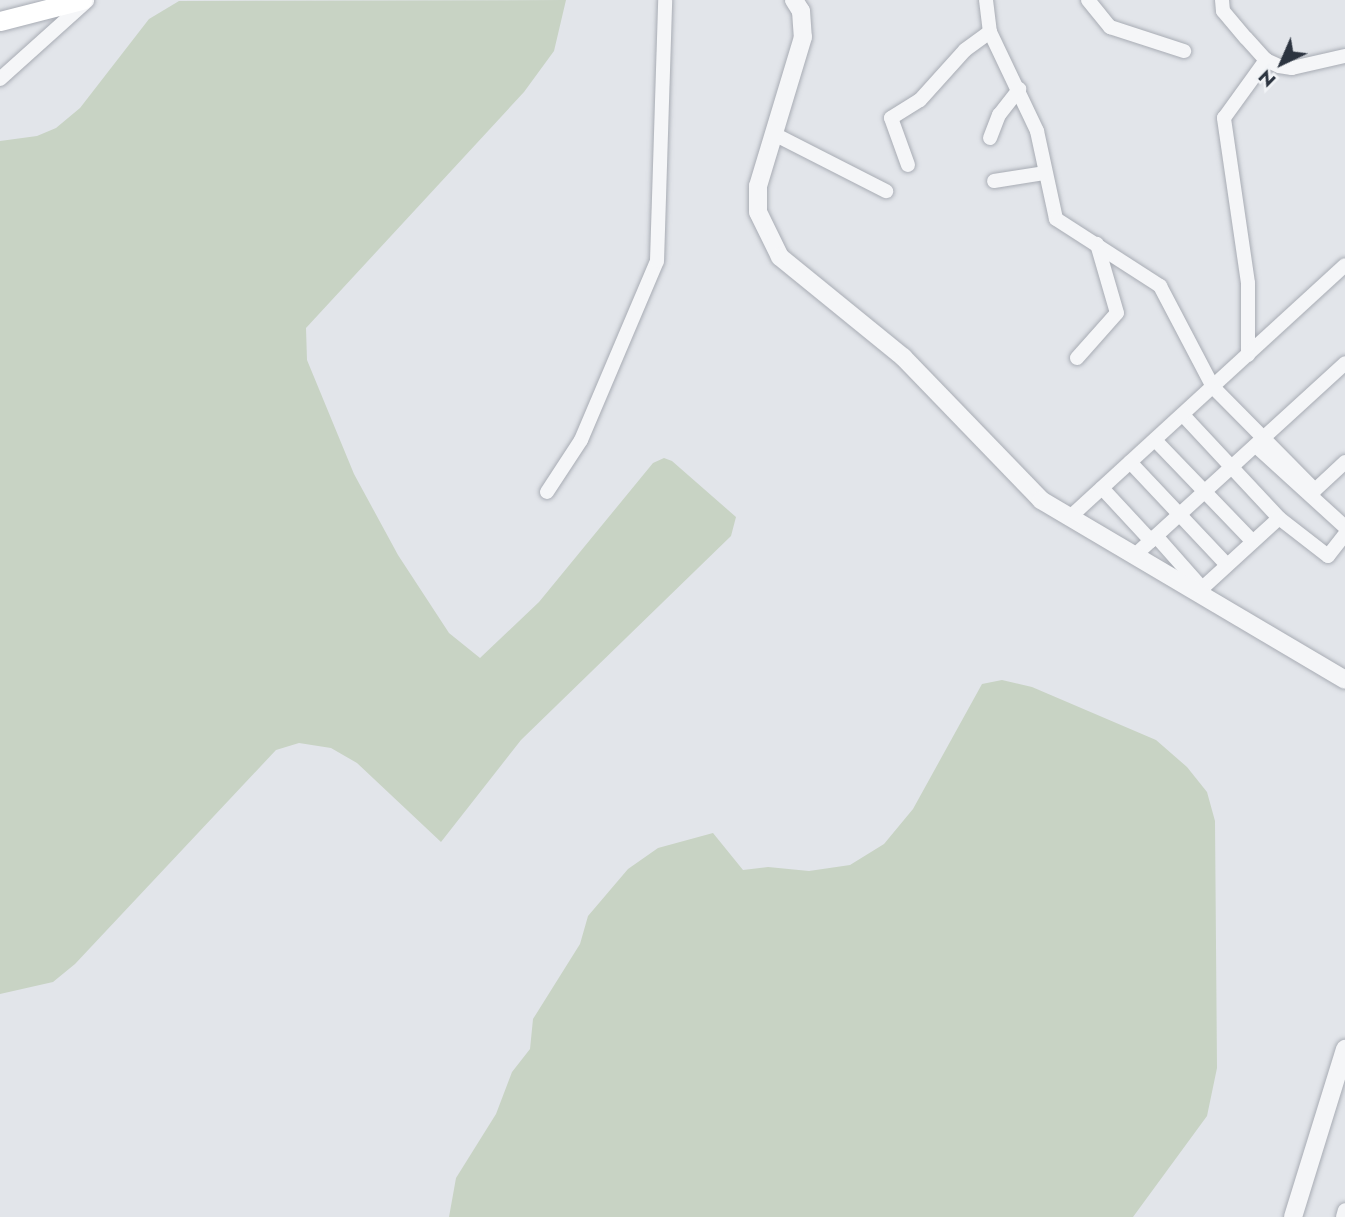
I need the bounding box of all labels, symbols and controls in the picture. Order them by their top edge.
north arrow [1247,28,1317,98]
text: N [1252,64,1282,93]

